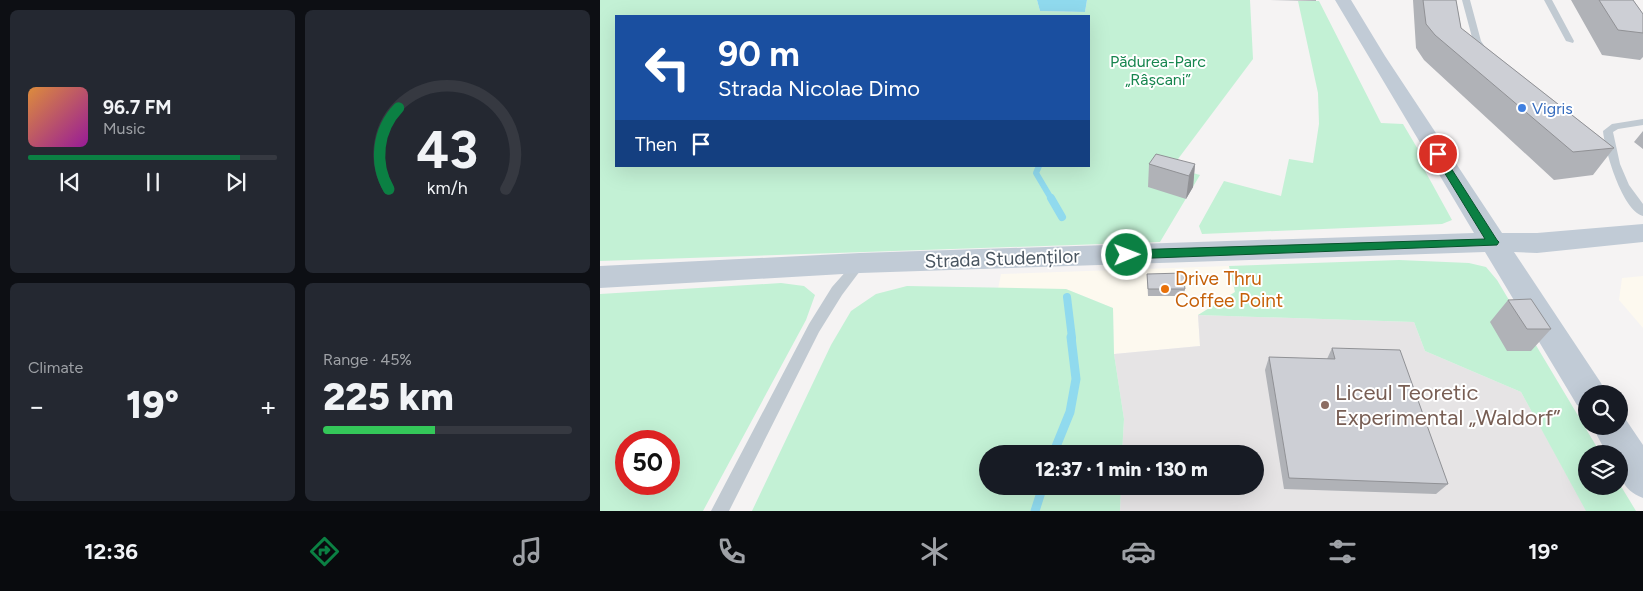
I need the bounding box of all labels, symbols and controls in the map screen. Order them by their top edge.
text: 90 m [718,33,800,75]
icon: left [635,35,700,100]
park label: Pădurea-Parc „Râșcani” [1110,52,1206,89]
text: Strada Nicolae Dimo [718,75,920,102]
text: 96.7 FM [103,96,172,119]
place label: Vigris [1532,99,1573,118]
marker: Vigris [1516,102,1528,114]
text: Music [103,119,145,138]
text: 43 [417,119,478,181]
icon: arrive [687,130,715,158]
text: Then [635,133,677,156]
pin [1417,133,1459,175]
icon: arrive [1424,140,1452,168]
icon: previous [56,168,84,196]
icon: pause [139,168,167,196]
icon: next [222,168,250,196]
text: km/h [427,177,468,198]
position arrow [1100,228,1152,280]
street label: Strada Studenților [924,244,1081,273]
place label: Drive Thru Coffee Point [1175,267,1283,312]
marker: Drive Thru Coffee Point [1159,283,1171,295]
text: Range · 45% [323,350,412,369]
text: Climate [28,358,83,377]
text: 225 km [323,374,454,420]
place label: Liceul Teoretic Experimental „Waldorf” [1335,379,1560,431]
text: 19° [126,382,179,428]
map controls [1578,385,1628,495]
button: search [1578,385,1628,435]
text: − [28,389,45,423]
text: + [260,389,277,423]
marker: Liceul Teoretic Experimental „Waldorf” [1319,399,1331,411]
speed limit sign: 50 [615,430,680,495]
button: layers [1578,445,1628,495]
text: 12:37 · 1 min · 130 m [1035,458,1208,481]
icon: directions [307,534,342,569]
icon: music [510,534,545,569]
icon: phone [714,534,749,569]
icon: climate [917,534,952,569]
icon: car [1121,534,1156,569]
icon: filters [1325,534,1360,569]
text: 12:36 [84,538,138,565]
text: 19° [1528,538,1559,565]

